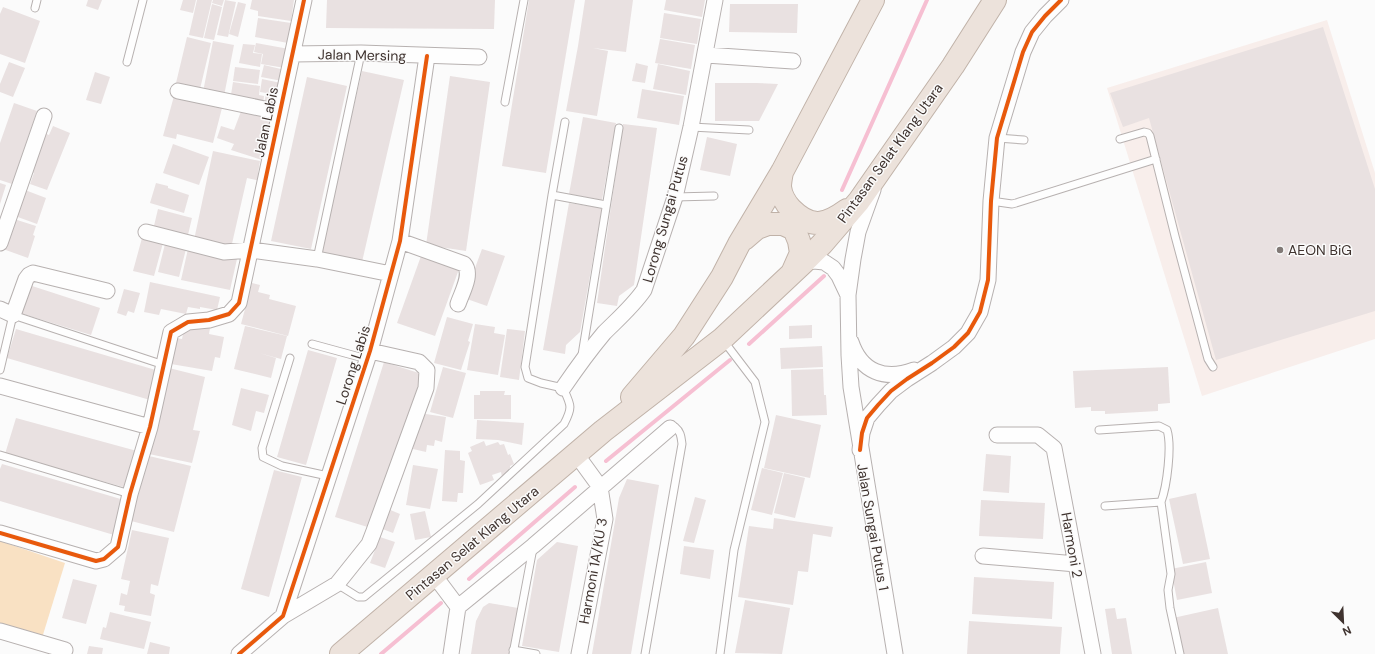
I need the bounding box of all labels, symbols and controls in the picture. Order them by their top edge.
street label: Jalan Mersing [318,45,406,65]
street label: Pintasan Selat Klang Utara [833,80,947,226]
street label: Jalan Labis [250,85,282,159]
street label: Lorong Sungai Putus [638,153,692,285]
place label: AEON BiG [1288,241,1352,259]
marker: AEON BiG [1275,245,1285,255]
street label: Lorong Labis [332,323,374,407]
street label: Jalan Sungai Putus 1 [853,462,893,592]
street label: Pintasan Selat Klang Utara [402,482,542,604]
street label: Harmoni 2 [1057,511,1087,579]
street label: Harmoni 1A/KU 3 [575,516,611,626]
north arrow [1323,602,1363,642]
text: N [1341,623,1354,639]

